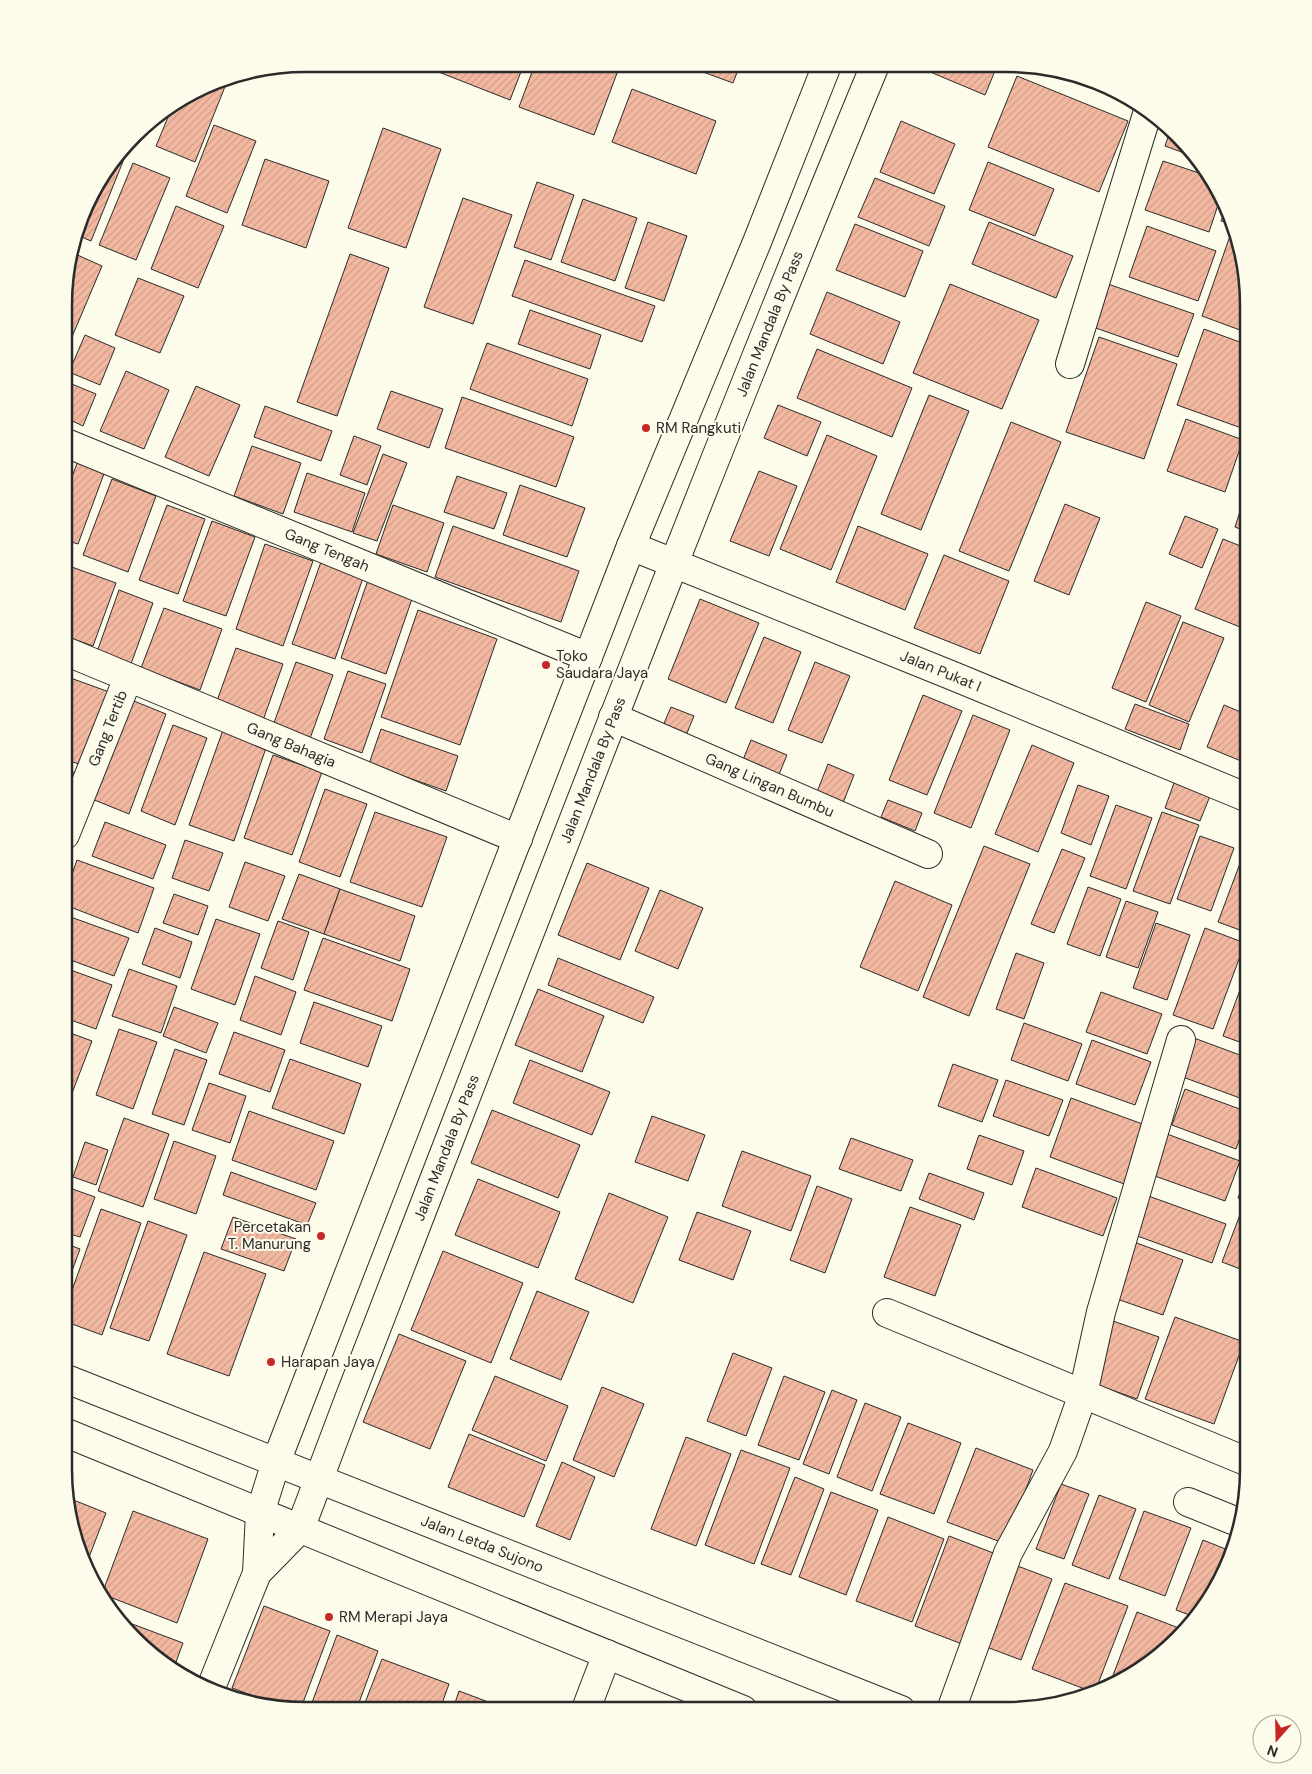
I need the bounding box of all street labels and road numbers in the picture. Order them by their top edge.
street label: Jalan Mandala By Pass [731,248,808,400]
street label: Gang Tengah [282,524,372,576]
street label: Jalan Pukat I [897,646,984,697]
street label: Gang Tertib [84,687,132,769]
street label: Jalan Mandala By Pass [555,694,631,846]
street label: Gang Bahagia [244,718,339,772]
street label: Gang Lingan Bumbu [702,748,837,822]
street label: Jalan Mandala By Pass [409,1072,484,1224]
street label: Jalan Letda Sujono [418,1511,547,1577]

